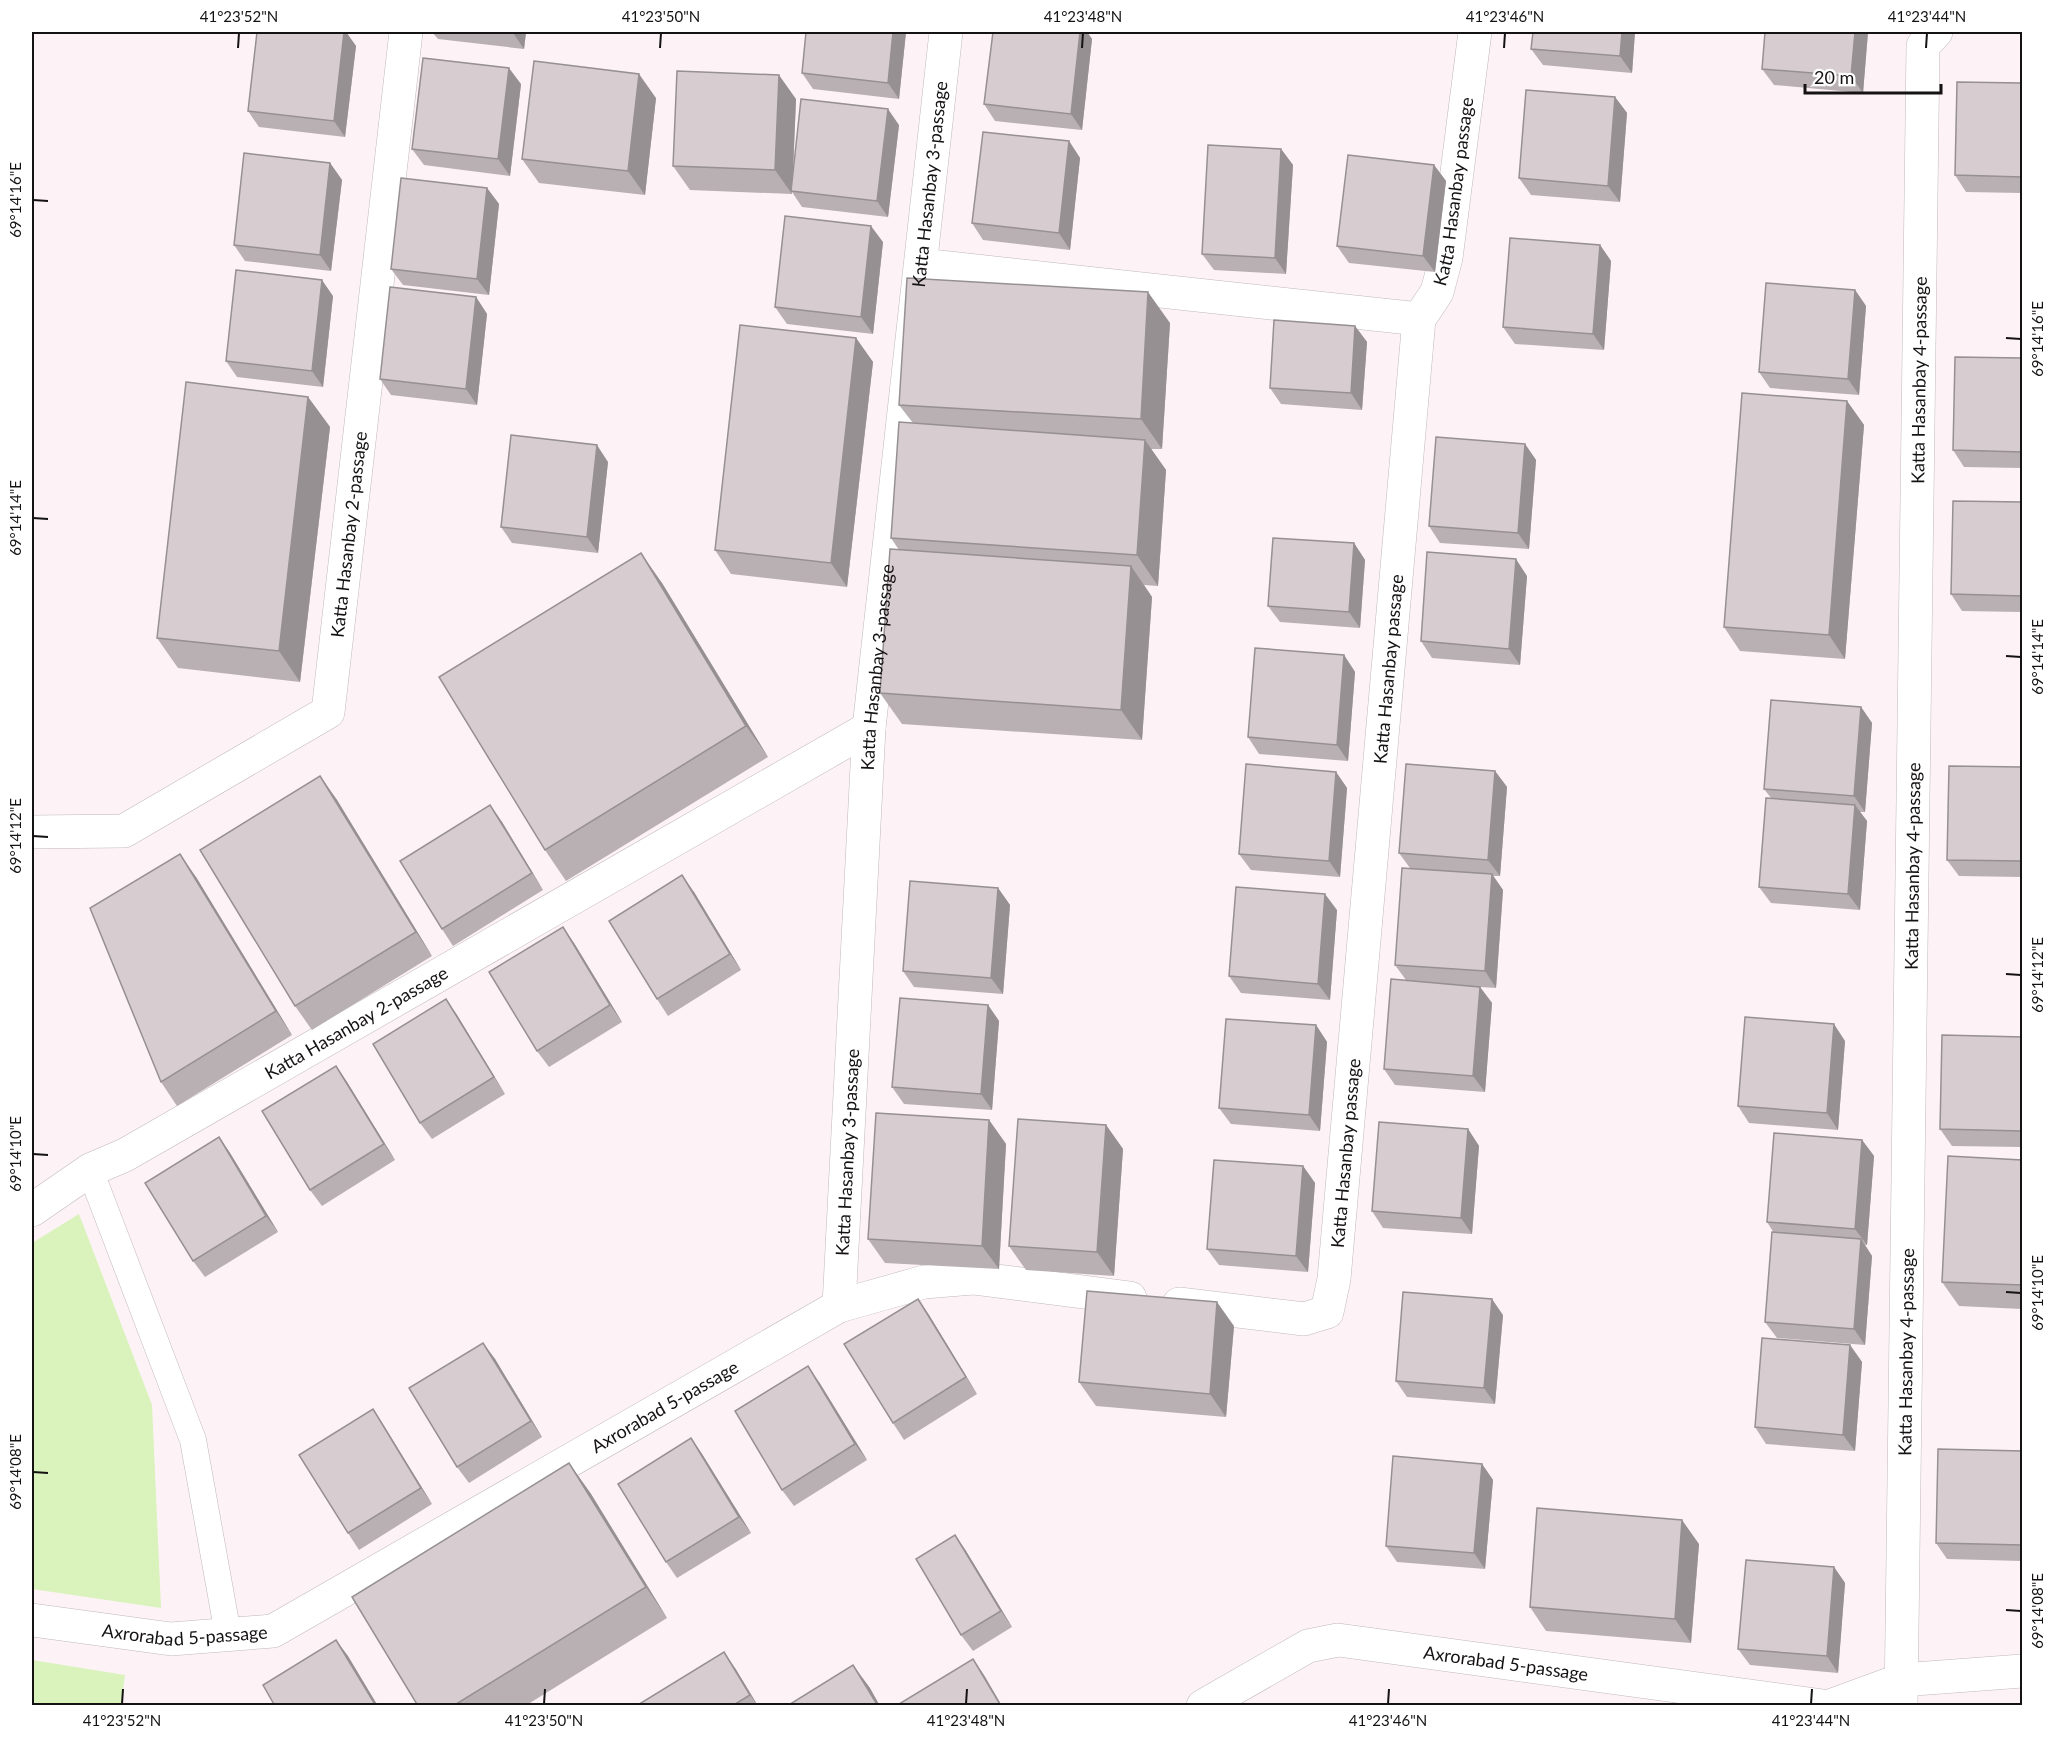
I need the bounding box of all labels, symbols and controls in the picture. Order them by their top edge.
text: 41°23'52"N [200,7,278,25]
text: 41°23'50"N [622,7,700,25]
text: 41°23'48"N [1044,7,1122,25]
text: 41°23'46"N [1466,7,1544,25]
text: 41°23'44"N [1888,7,1966,25]
scale bar [1805,57,1942,95]
text: 20 m [1814,66,1854,88]
street label: Katta Hasanbay 3-passage [907,80,952,288]
street label: Katta Hasanbay passage [1428,96,1478,288]
text: 69°14'16"E [6,162,24,238]
street label: Katta Hasanbay 4-passage [1906,276,1931,484]
text: 69°14'16"E [2028,301,2046,377]
street label: Katta Hasanbay 2-passage [326,430,371,639]
text: 69°14'14"E [6,480,24,556]
street label: Katta Hasanbay 3-passage [856,563,898,771]
street label: Katta Hasanbay passage [1369,573,1407,765]
text: 69°14'14"E [2028,619,2046,695]
street label: Katta Hasanbay 4-passage [1900,762,1925,970]
text: 69°14'12"E [6,798,24,874]
text: 69°14'12"E [2028,937,2046,1013]
street label: Katta Hasanbay 2-passage [261,961,452,1084]
street label: Katta Hasanbay 3-passage [831,1048,863,1256]
street label: Katta Hasanbay passage [1326,1057,1364,1249]
text: 69°14'10"E [6,1116,24,1192]
street label: Katta Hasanbay 4-passage [1893,1248,1918,1456]
text: 69°14'10"E [2028,1255,2046,1331]
street label: Axrorabad 5-passage [587,1355,742,1457]
text: 69°14'08"E [6,1434,24,1510]
text: 69°14'08"E [2028,1573,2046,1649]
street label: Axrorabad 5-passage [101,1619,268,1650]
street label: Axrorabad 5-passage [1422,1641,1590,1685]
text: 41°23'52"N [83,1711,161,1729]
text: 41°23'50"N [505,1711,583,1729]
text: 41°23'48"N [927,1711,1005,1729]
text: 41°23'46"N [1349,1711,1427,1729]
text: 41°23'44"N [1772,1711,1850,1729]

